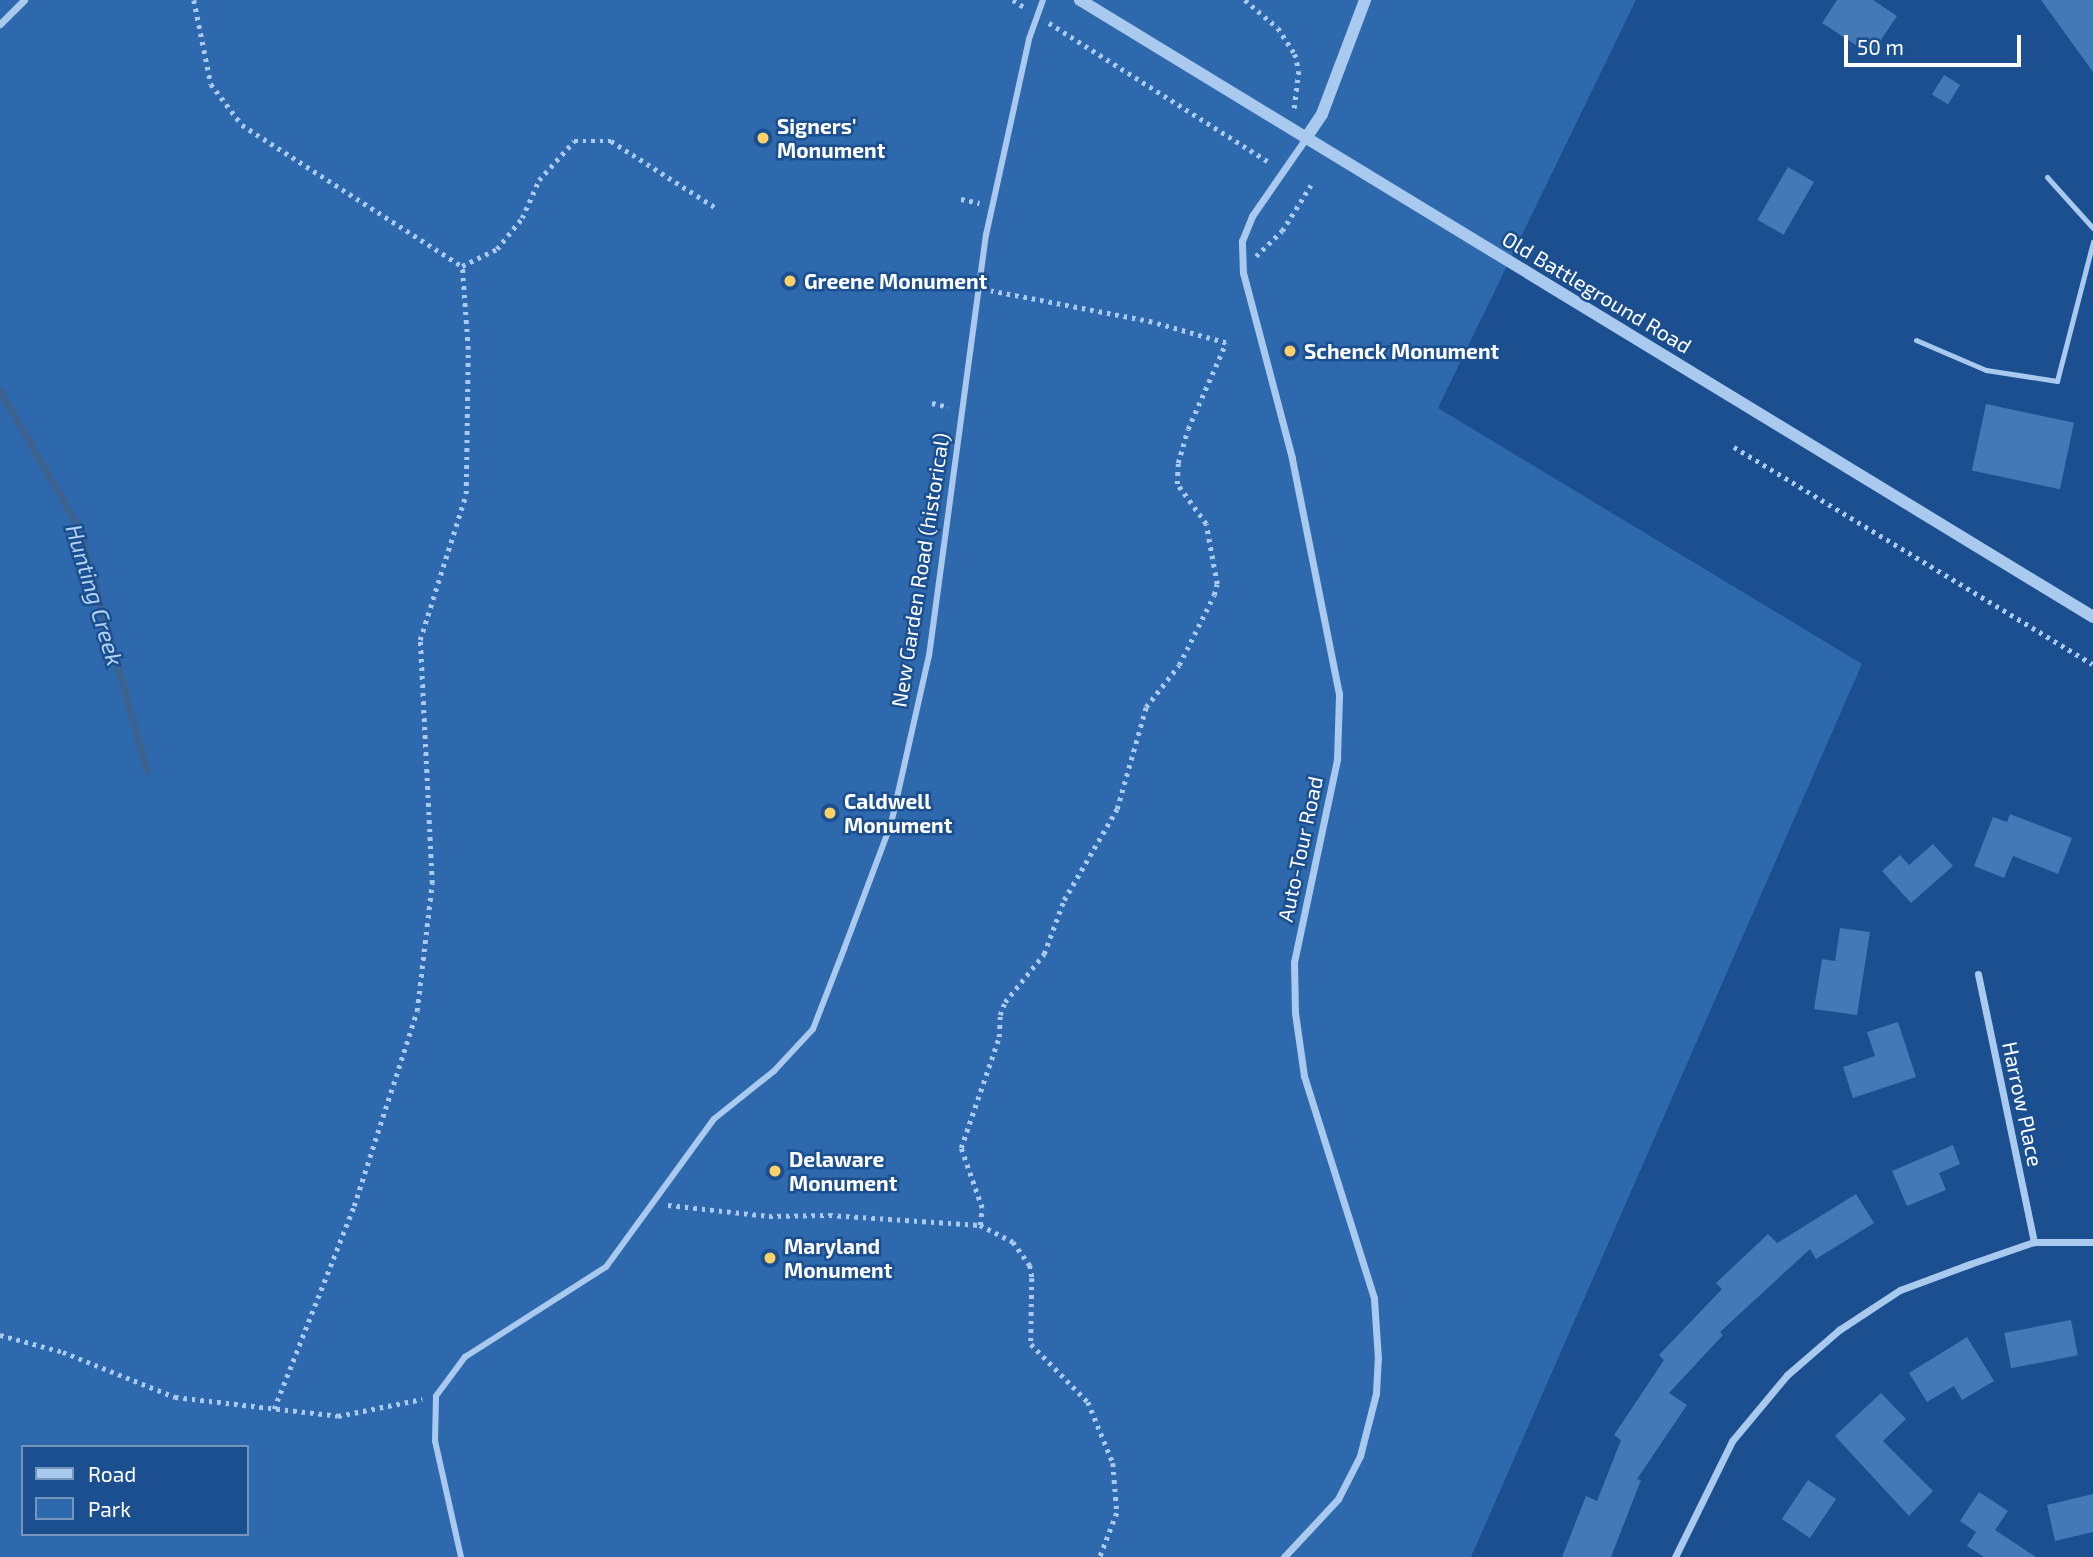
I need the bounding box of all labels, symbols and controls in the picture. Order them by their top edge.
scale bar [1848,21,2025,65]
text: 50 m [1857,34,1904,59]
place label: Signers' Monument [777,113,885,163]
marker: Signers' Monument [755,130,771,146]
street label: Old Battleground Road [1498,226,1696,358]
place label: Greene Monument [804,268,987,294]
marker: Greene Monument [782,273,798,289]
place label: Schenck Monument [1304,338,1499,364]
marker: Schenck Monument [1282,343,1298,359]
street label: New Garden Road (historical) [886,431,954,709]
water label: Hunting Creek [60,521,130,669]
street label: Auto-Tour Road [1272,774,1328,924]
place label: Caldwell Monument [844,788,952,838]
marker: Caldwell Monument [822,805,838,821]
street label: Harrow Place [1997,1039,2049,1169]
place label: Delaware Monument [789,1146,897,1196]
marker: Delaware Monument [767,1163,783,1179]
place label: Maryland Monument [784,1233,892,1283]
marker: Maryland Monument [762,1250,778,1266]
legend [21,1445,248,1536]
text: Road [88,1461,136,1486]
text: Park [88,1496,131,1521]

